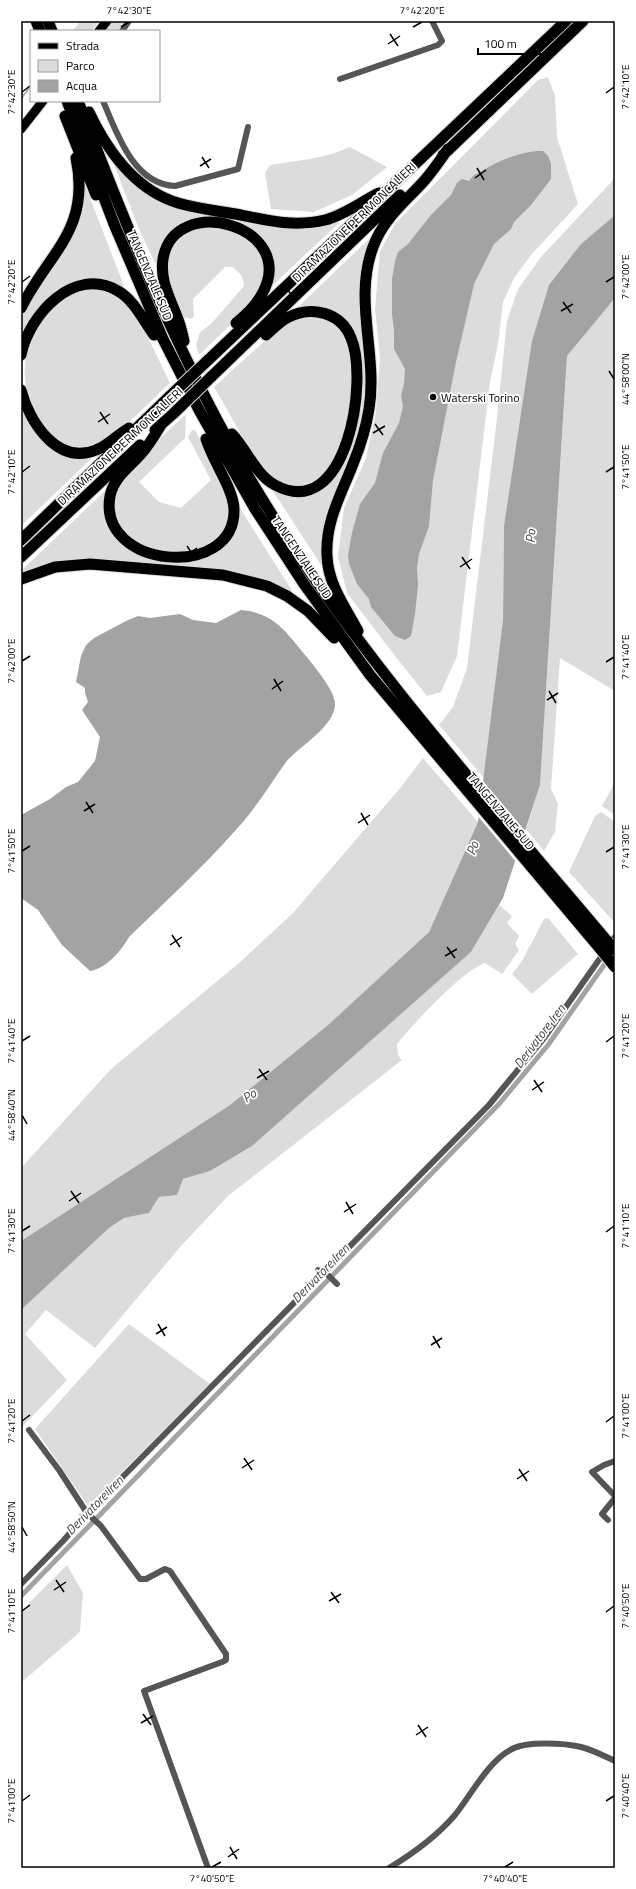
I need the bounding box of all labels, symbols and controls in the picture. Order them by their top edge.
text: 7°42'30"E [107,3,152,18]
text: 7°42'20"E [400,3,445,18]
legend [30,30,160,102]
scale bar [478,30,551,56]
text: 100 m [484,34,517,53]
text: Strada [66,36,99,55]
text: Parco [66,56,95,75]
text: 7°42'10"E [618,64,633,109]
text: 7°42'30"E [4,69,19,114]
text: Acqua [66,76,97,95]
street label: DIRAMAZIONE PER MONCALIERI [288,157,420,287]
street label: TANGENZIALE SUD [122,227,178,323]
text: 7°42'00"E [618,254,633,299]
text: 7°42'20"E [4,259,19,304]
text: 44°58'00"N [618,353,633,405]
street label: DIRAMAZIONE PER MONCALIERI [53,382,187,510]
place label: Waterski Torino [441,388,520,407]
marker: Waterski Torino [428,392,438,402]
text: 7°41'50"E [618,444,633,489]
text: 7°42'10"E [4,449,19,494]
street label: TANGENZIALE SUD [267,512,337,603]
water label: Po [519,528,541,544]
text: 7°41'40"E [618,634,633,679]
text: 7°42'00"E [4,638,19,683]
street label: TANGENZIALE SUD [463,768,540,854]
text: 7°41'30"E [618,824,633,869]
text: 7°41'50"E [4,828,19,873]
water label: Po [460,838,484,858]
water label: Derivatore Iren [508,999,570,1072]
text: 7°41'20"E [618,1013,633,1058]
text: 7°41'40"E [4,1018,19,1063]
water label: Po [238,1083,261,1107]
text: 44°58'40"N [4,1089,19,1141]
text: 7°41'10"E [618,1203,633,1248]
text: 7°41'30"E [4,1208,19,1253]
water label: Derivatore Iren [287,1238,354,1307]
text: 7°41'00"E [618,1393,633,1438]
text: 7°41'20"E [4,1398,19,1443]
water label: Derivatore Iren [61,1470,128,1539]
text: 44°58'50"N [4,1501,19,1553]
text: 7°40'50"E [618,1583,633,1628]
text: 7°41'10"E [4,1588,19,1633]
text: 7°40'40"E [618,1773,633,1818]
text: 7°41'00"E [4,1778,19,1823]
text: 7°40'50"E [190,1871,235,1886]
text: 7°40'40"E [483,1871,528,1886]

